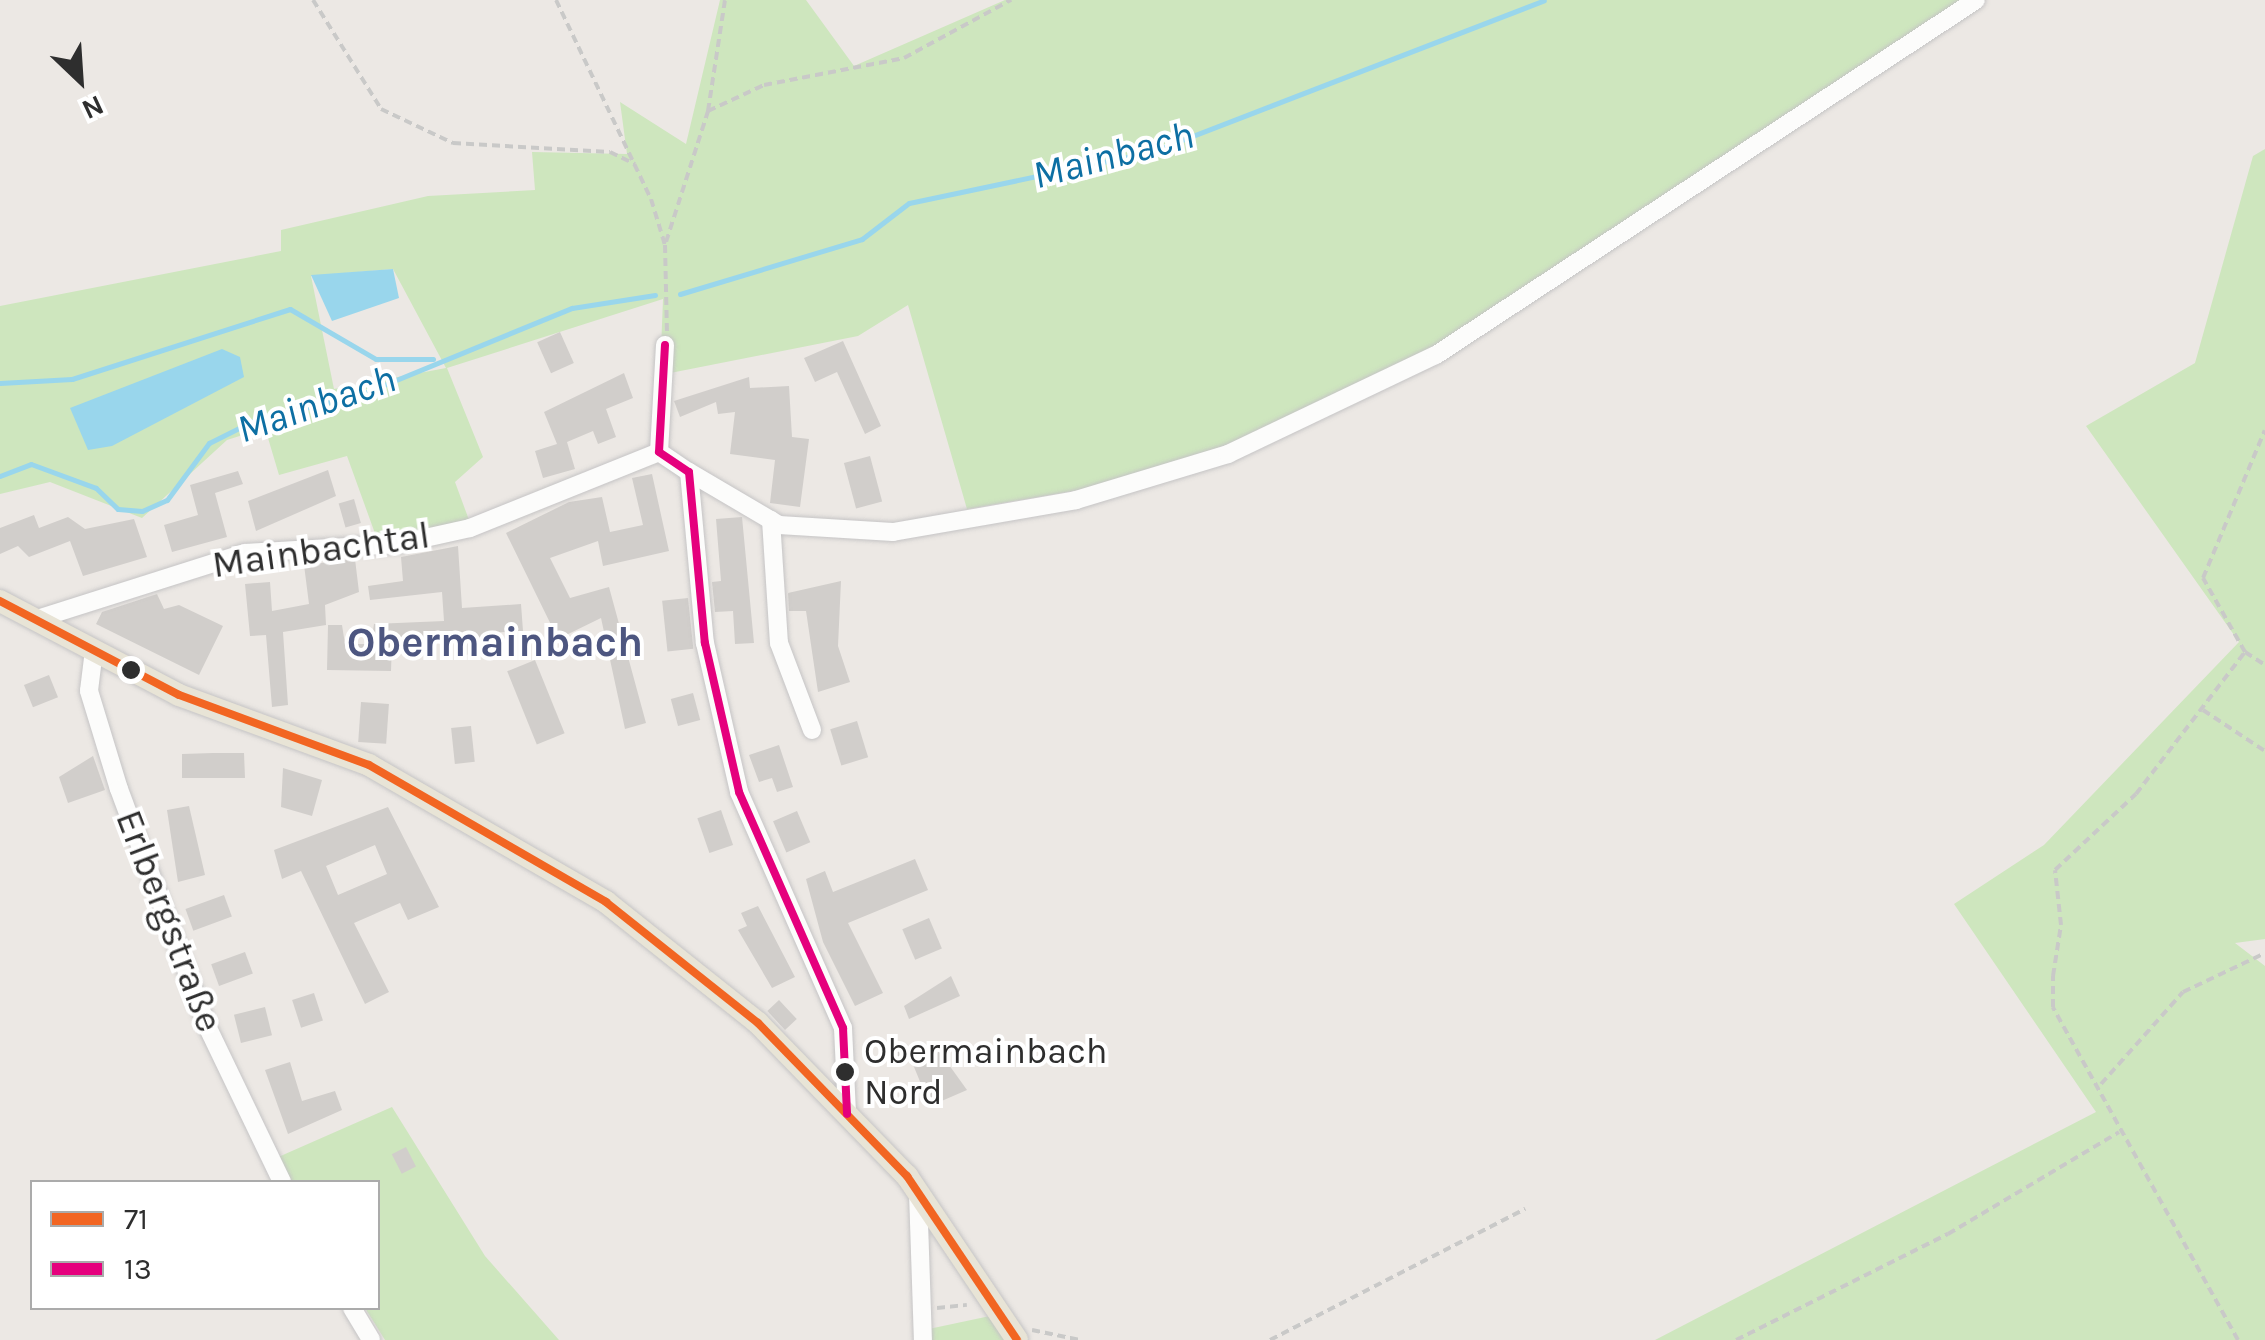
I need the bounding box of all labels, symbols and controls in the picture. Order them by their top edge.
north arrow [30,30,130,130]
text: N [77,88,109,127]
water label: Mainbach [1027,111,1199,199]
water label: Mainbach [230,355,402,453]
street label: Mainbachtal [209,512,433,588]
district label: Obermainbach [347,617,643,667]
unlabelled marker [121,660,141,680]
street label: Erlbergstraße [106,804,232,1038]
place label: Obermainbach Nord [864,1029,1107,1114]
marker: Obermainbach Nord [835,1062,855,1082]
legend [30,1180,380,1310]
text: 71 [124,1201,148,1237]
text: 13 [124,1251,152,1287]

